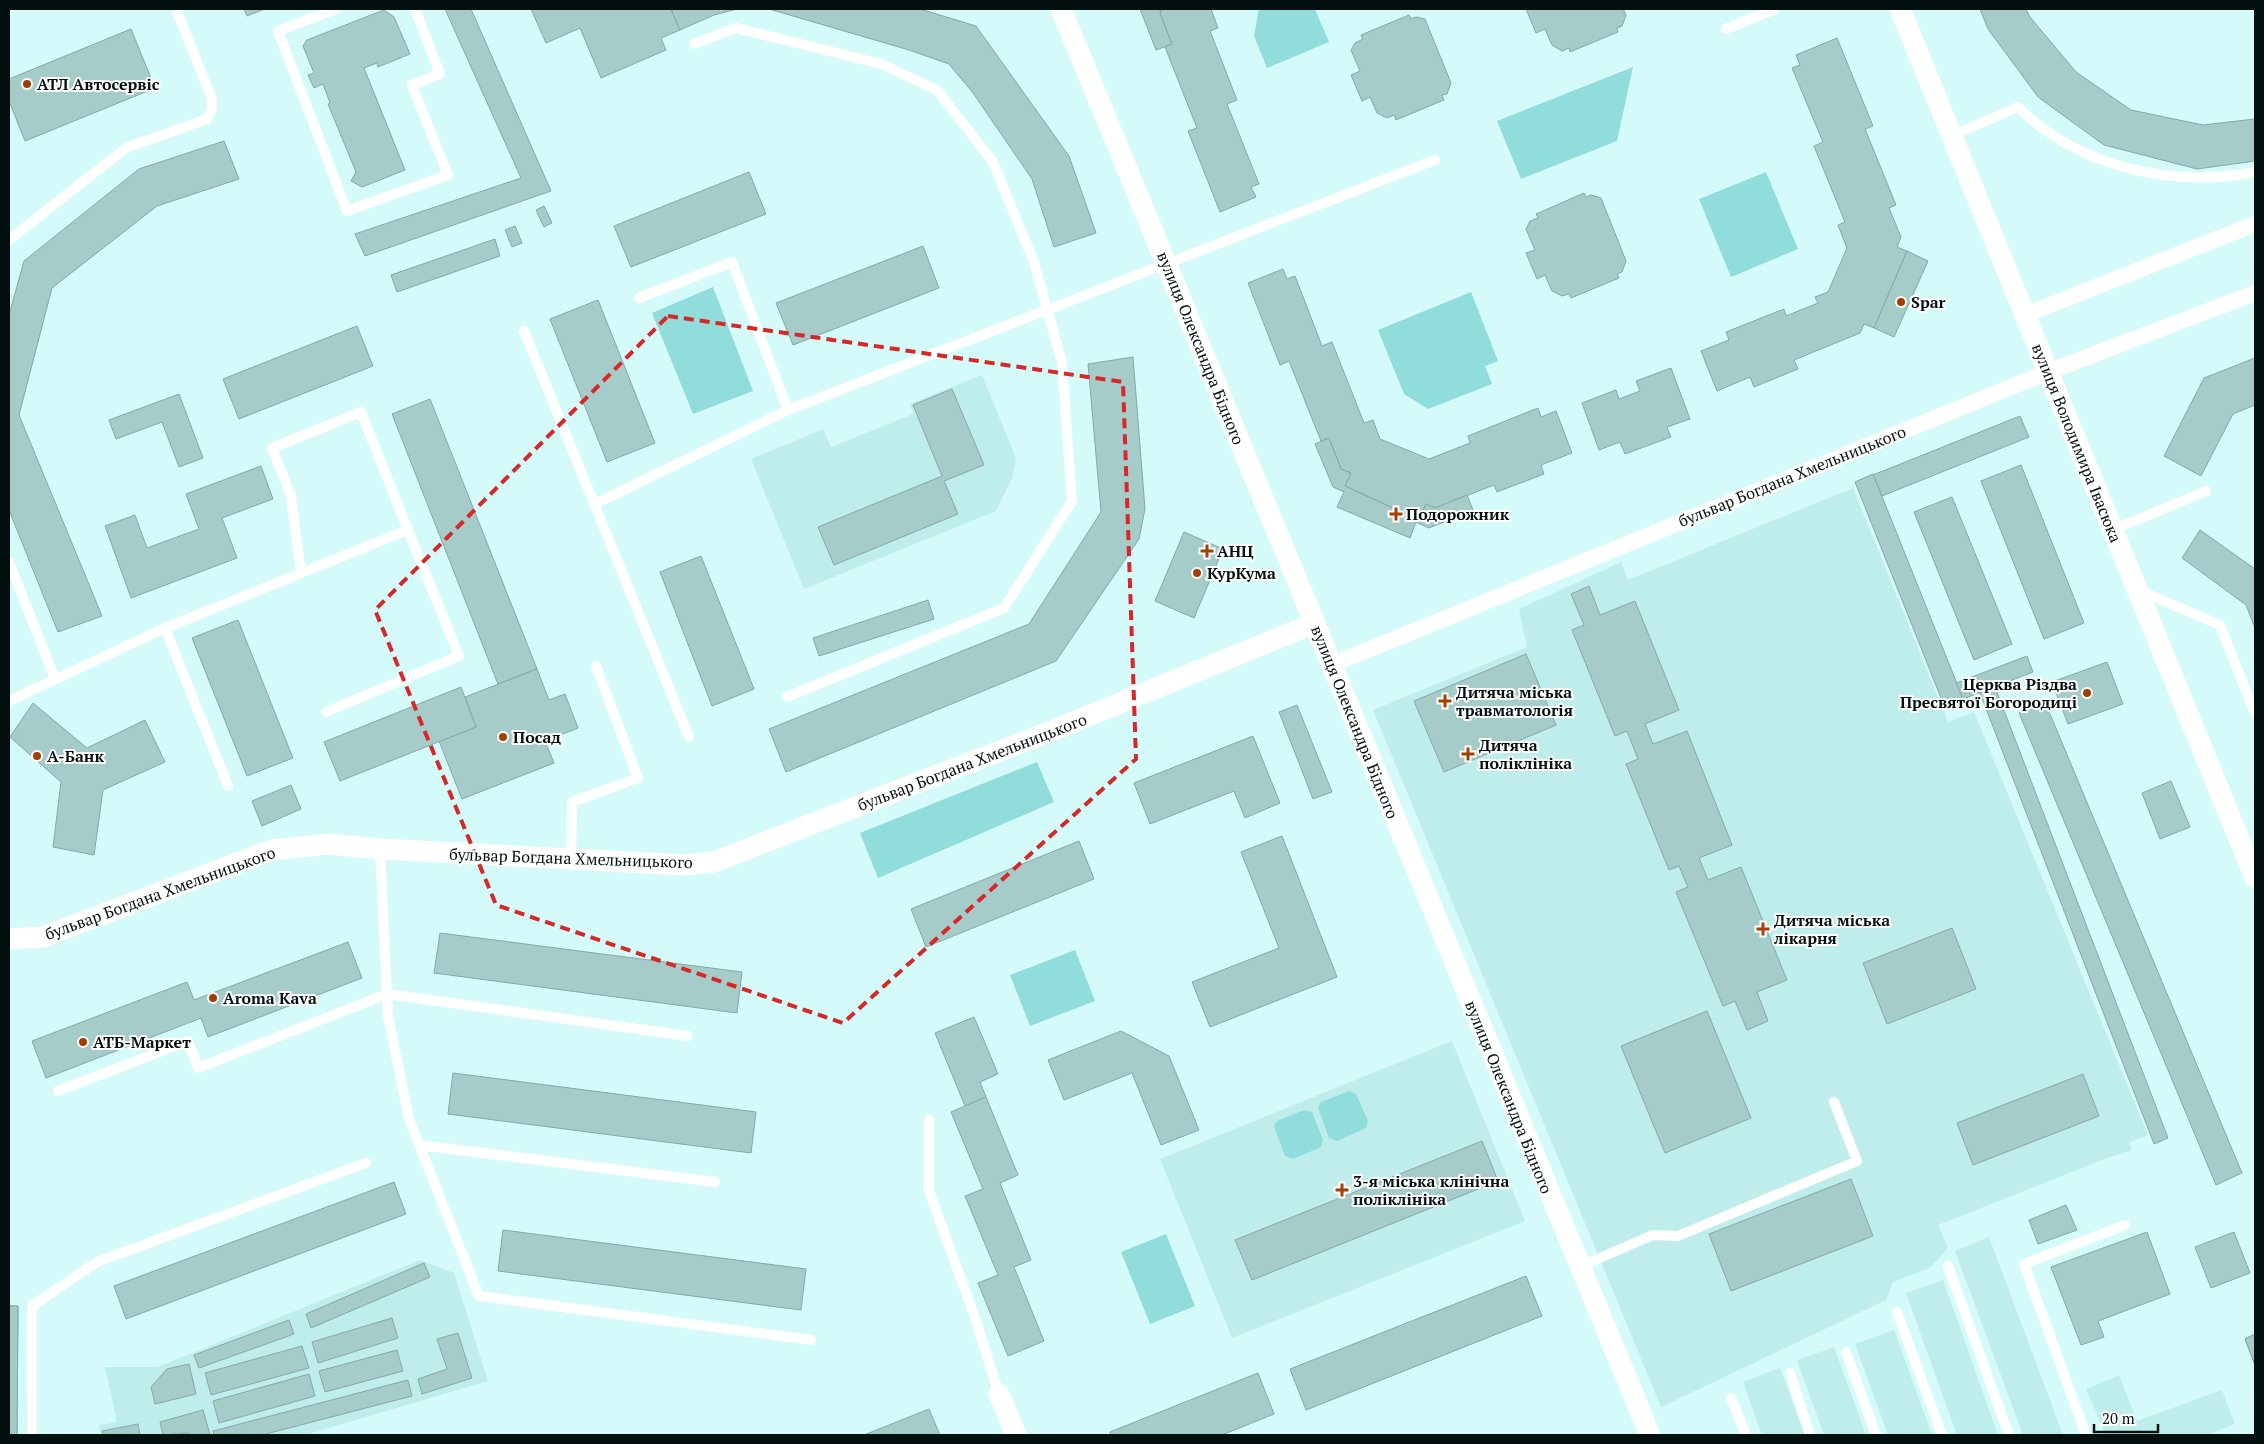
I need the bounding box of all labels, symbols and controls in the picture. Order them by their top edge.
place label: АТЛ Автосервіс [37,73,160,95]
marker: АТЛ Автосервіс [21,78,33,90]
street label: вулиця Олександра Бідного [1152,248,1250,448]
place label: Spar [1911,291,1946,313]
marker: Spar [1895,296,1907,308]
street label: вулиця Володимира Івасюка [2027,340,2127,546]
street label: бульвар Богдана Хмельницького [1675,420,1909,532]
place label: Подорожник [1406,503,1510,525]
marker: Подорожник [1390,508,1402,520]
place label: АНЦ [1217,540,1254,562]
marker: АНЦ [1201,545,1213,557]
place label: КурКума [1207,562,1276,584]
marker: КурКума [1191,567,1203,579]
street label: вулиця Олександра Бідного [1306,622,1404,822]
place label: Церква Різдва Пресвятої Богородиці [1900,673,2077,713]
place label: Дитяча міська травматологія [1456,681,1573,721]
marker: Церква Різдва Пресвятої Богородиці [2081,687,2093,699]
marker: Дитяча міська травматологія [1438,694,1452,708]
street label: бульвар Богдана Хмельницького [854,708,1090,816]
place label: Посад [513,726,561,748]
marker: Посад [497,731,509,743]
place label: Дитяча поліклініка [1479,734,1572,774]
place label: А-Банк [47,745,104,767]
marker: Дитяча поліклініка [1461,747,1475,761]
marker: А-Банк [31,750,43,762]
street label: бульвар Богдана Хмельницького [42,841,278,945]
street label: бульвар Богдана Хмельницького [449,843,693,873]
place label: Дитяча міська лікарня [1774,909,1890,949]
marker: Дитяча міська лікарня [1756,922,1770,936]
place label: Aroma Kava [223,987,317,1009]
marker: Aroma Kava [207,992,219,1004]
street label: вулиця Олександра Бідного [1460,997,1558,1197]
place label: АТБ-Маркет [93,1031,191,1053]
marker: АТБ-Маркет [77,1036,89,1048]
place label: 3-я міська клінічна поліклініка [1353,1170,1509,1210]
marker: 3-я міська клінічна поліклініка [1335,1183,1349,1197]
scale bar [2094,1402,2158,1434]
text: 20 m [2102,1408,2135,1428]

